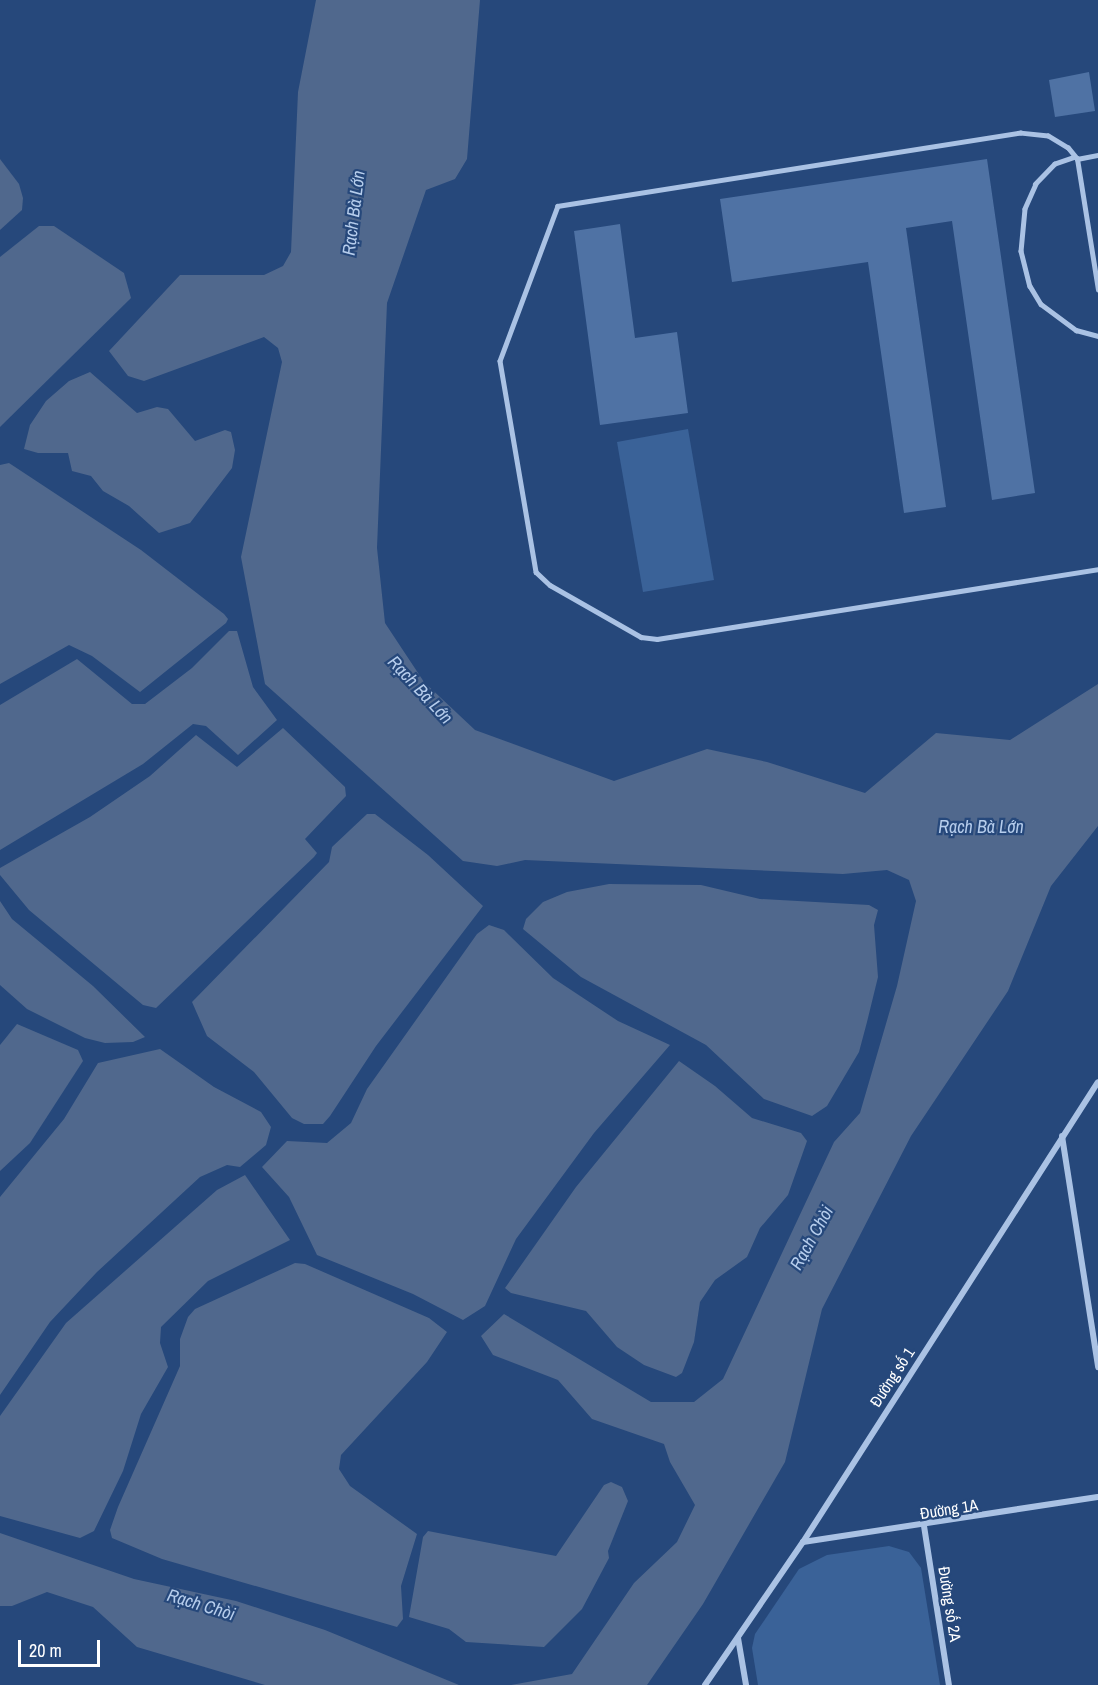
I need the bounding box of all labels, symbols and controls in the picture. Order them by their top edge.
water label: Rạch Bà Lớn [338,169,370,257]
water label: Rạch Bà Lớn [383,651,457,729]
water label: Rạch Bà Lớn [938,816,1024,838]
water label: Rạch Chòi [786,1202,838,1274]
street label: Đường số 1 [866,1344,918,1410]
street label: Đường 1A [919,1495,979,1523]
street label: Đường số 2A [935,1565,965,1643]
water label: Rạch Chòi [164,1584,238,1626]
scale bar [21,1628,104,1666]
text: 20 m [29,1638,62,1663]

